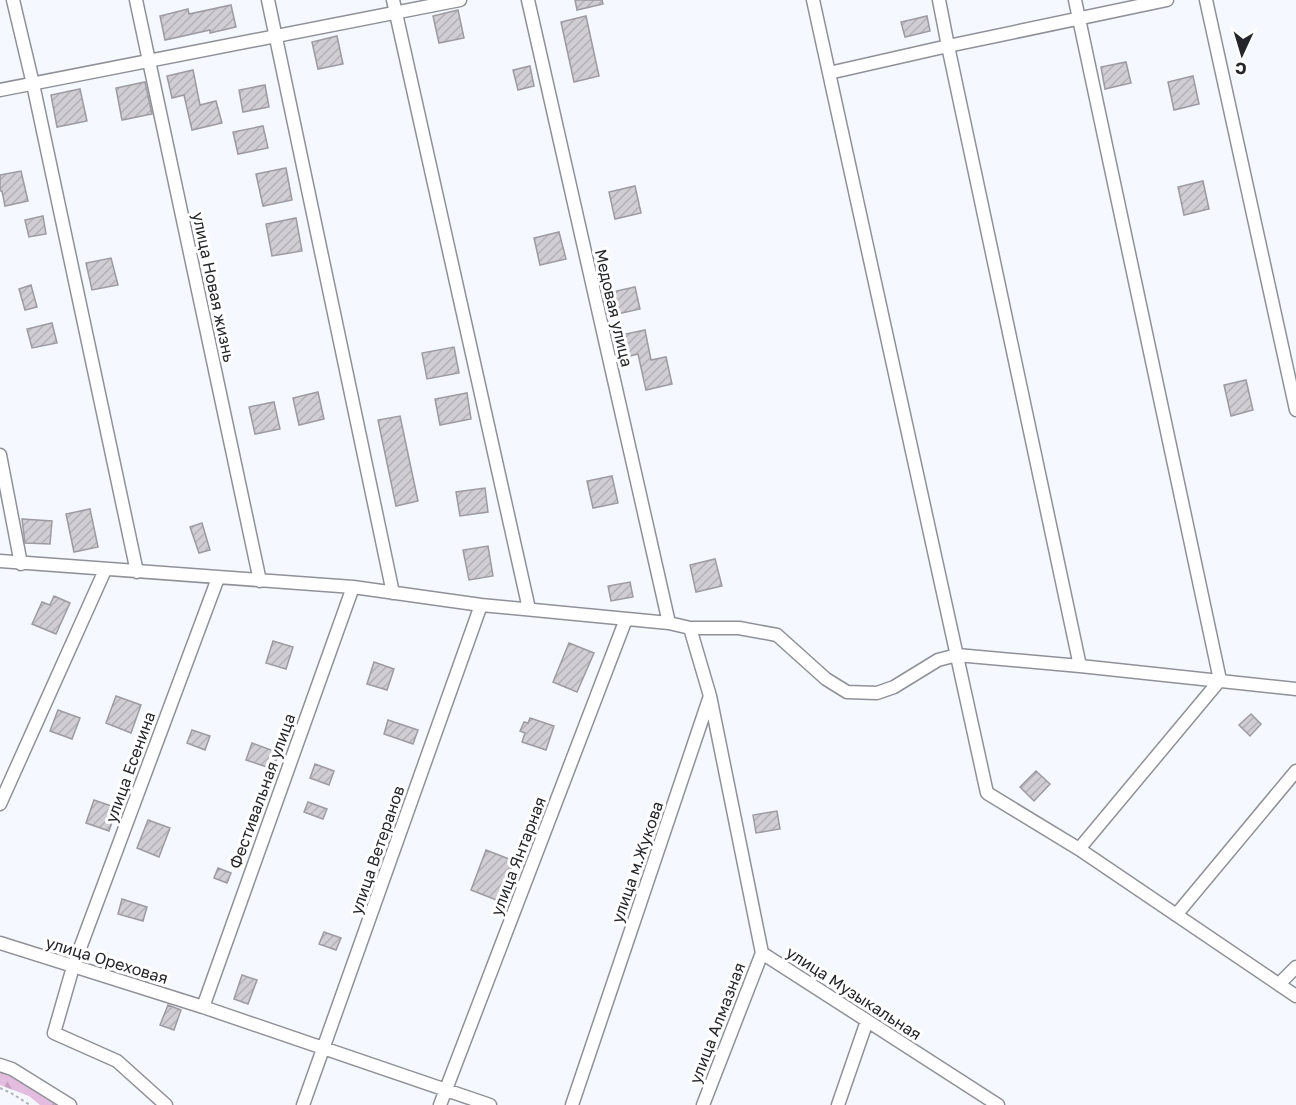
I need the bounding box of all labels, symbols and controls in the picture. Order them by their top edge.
north arrow [1212,24,1272,84]
text: С [1235,59,1247,79]
street label: улица Новая жизнь [188,210,240,364]
street label: Медовая улица [591,247,637,369]
street label: улица Есенина [101,709,159,825]
street label: Фестивальная улица [225,711,299,871]
street label: улица Ветеранов [346,783,408,917]
street label: улица Янтарная [486,794,550,918]
street label: улица м.Жукова [607,798,667,926]
street label: улица Ореховая [43,932,171,988]
street label: улица Музыкальная [783,942,925,1044]
street label: улица Алмазная [685,960,749,1086]

